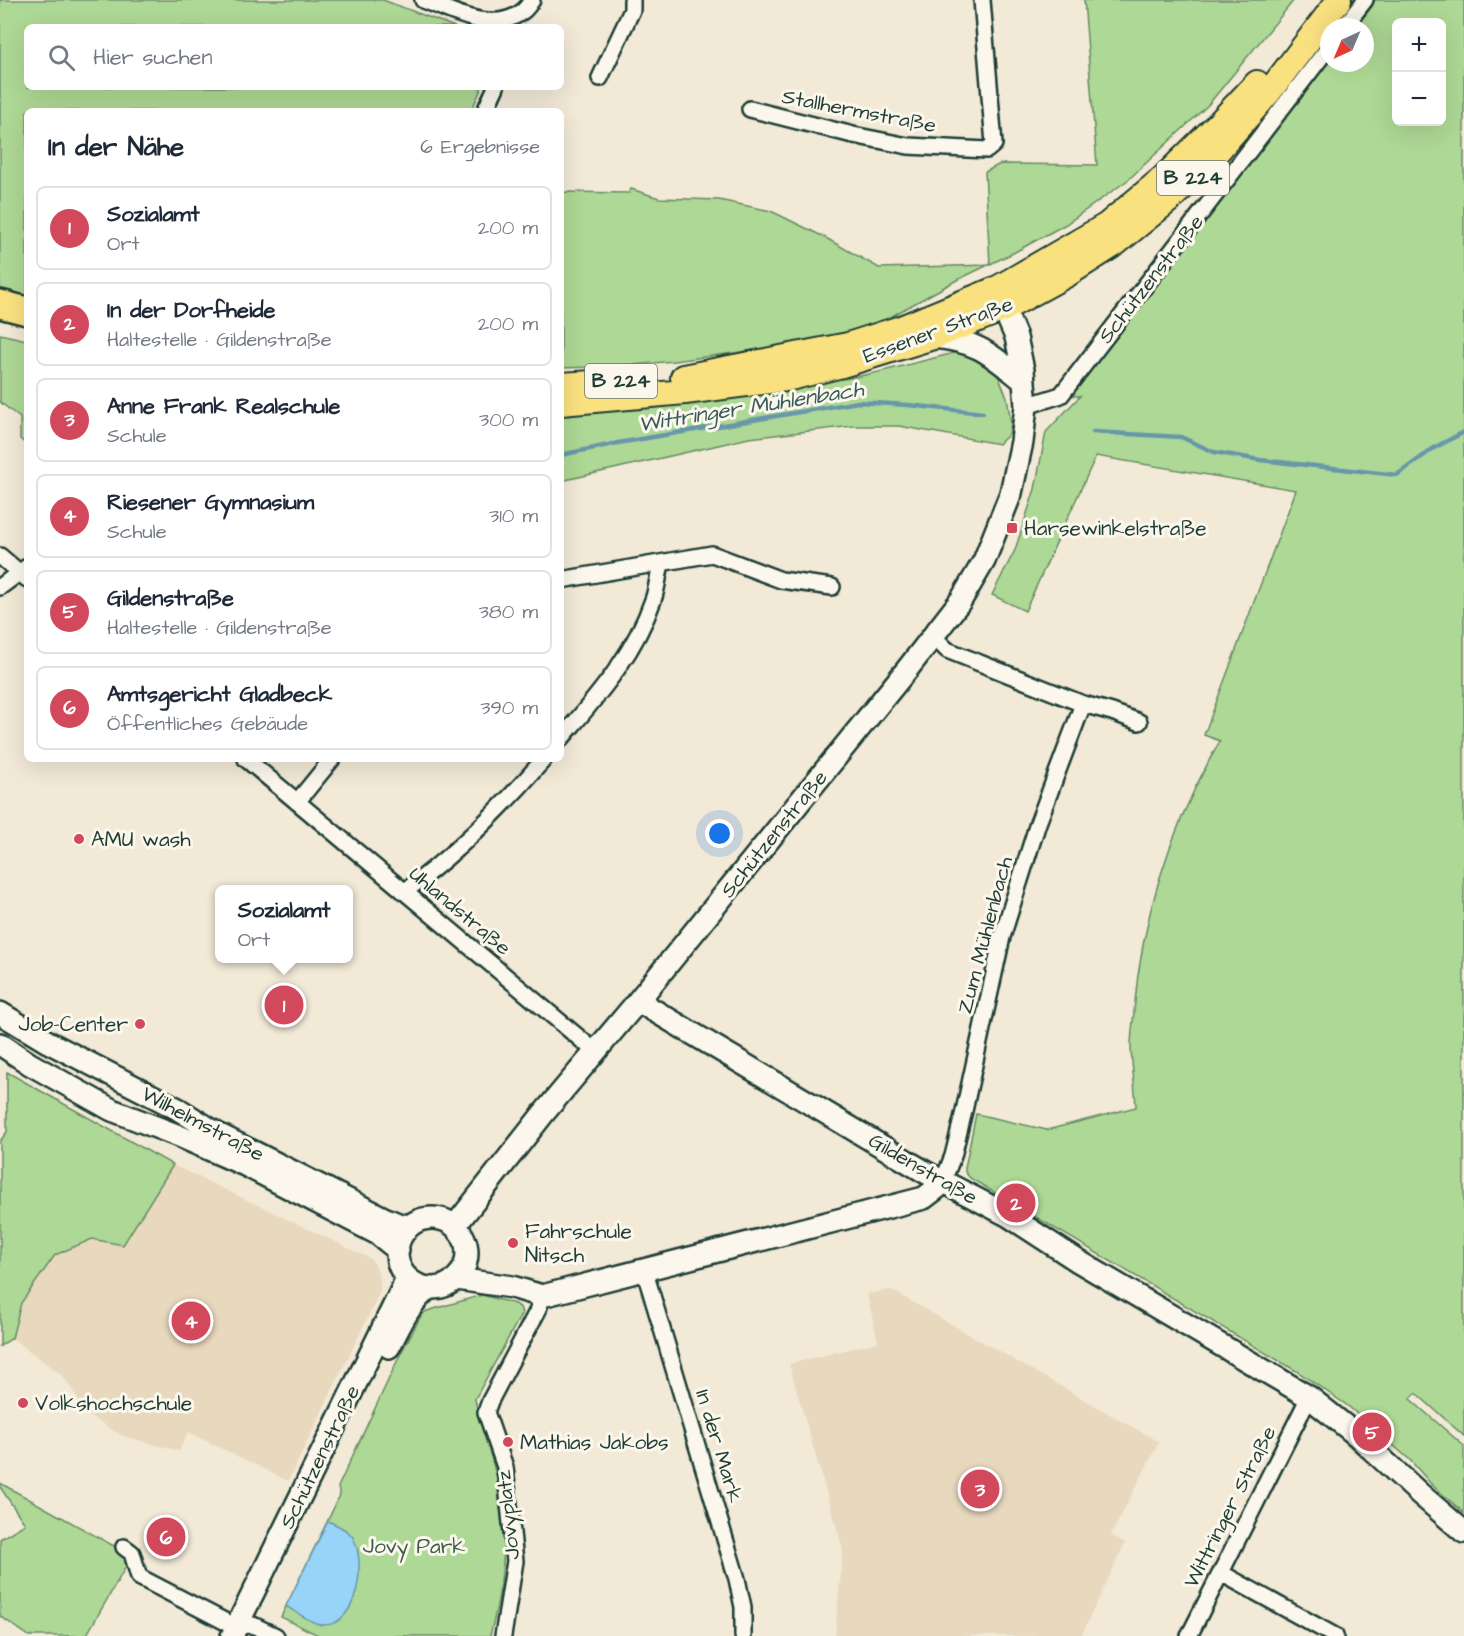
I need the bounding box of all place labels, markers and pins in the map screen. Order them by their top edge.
place label: Harsewinkelstraße [1024,514,1207,543]
marker: Harsewinkelstraße [1005,521,1019,535]
place label: AMU wash [91,825,191,854]
marker: AMU wash [72,832,86,846]
pin: 1 [264,982,304,1028]
place label: Job-Center [19,1010,128,1039]
marker: Job-Center [133,1017,147,1031]
pin: 2 [996,1180,1036,1226]
place label: Fahrschule Nitsch [525,1217,632,1270]
marker: Fahrschule Nitsch [506,1236,520,1250]
pin: 4 [172,1298,210,1344]
place label: Volkshochschule [35,1389,192,1418]
marker: Volkshochschule [16,1396,30,1410]
pin: 5 [1352,1410,1392,1454]
place label: Mathias Jakobs [520,1428,669,1457]
marker: Mathias Jakobs [501,1435,515,1449]
pin: 3 [960,1466,1000,1512]
pin: 6 [146,1514,186,1560]

